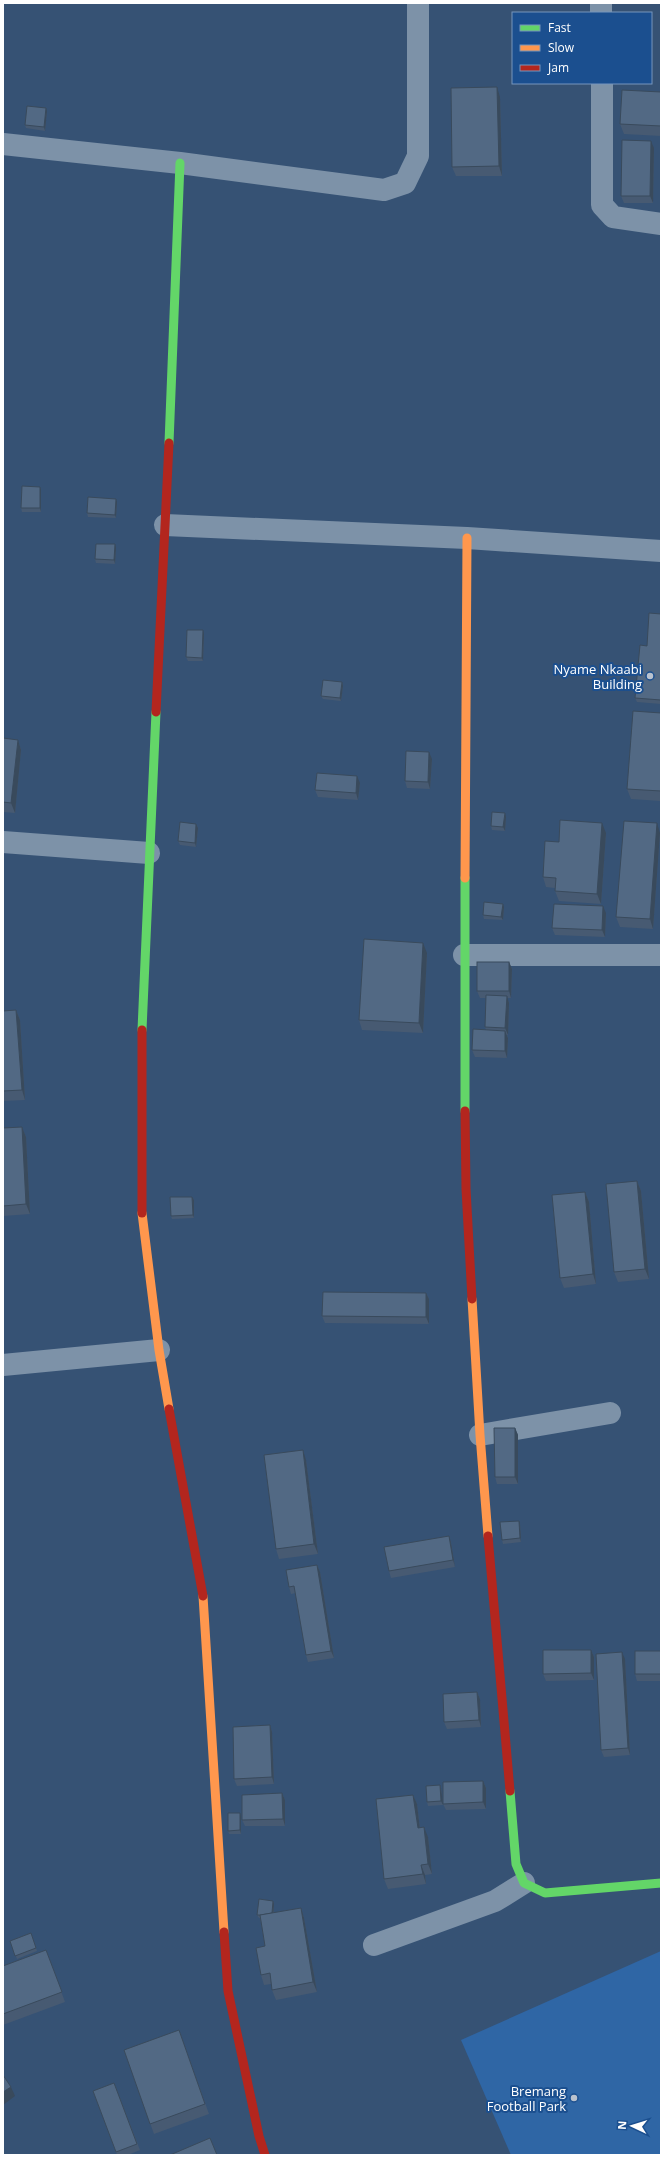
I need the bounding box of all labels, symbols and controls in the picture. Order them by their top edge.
legend [512,12,652,84]
text: Fast [548,19,571,36]
text: Slow [548,39,575,56]
text: Jam [547,59,569,76]
place label: Nyame Nkaabi Building [553,660,642,693]
marker: Nyame Nkaabi Building [645,671,655,681]
place label: Bremang Football Park [487,2082,566,2115]
marker: Bremang Football Park [569,2093,579,2103]
north arrow [612,2106,652,2146]
text: N [614,2120,629,2130]

